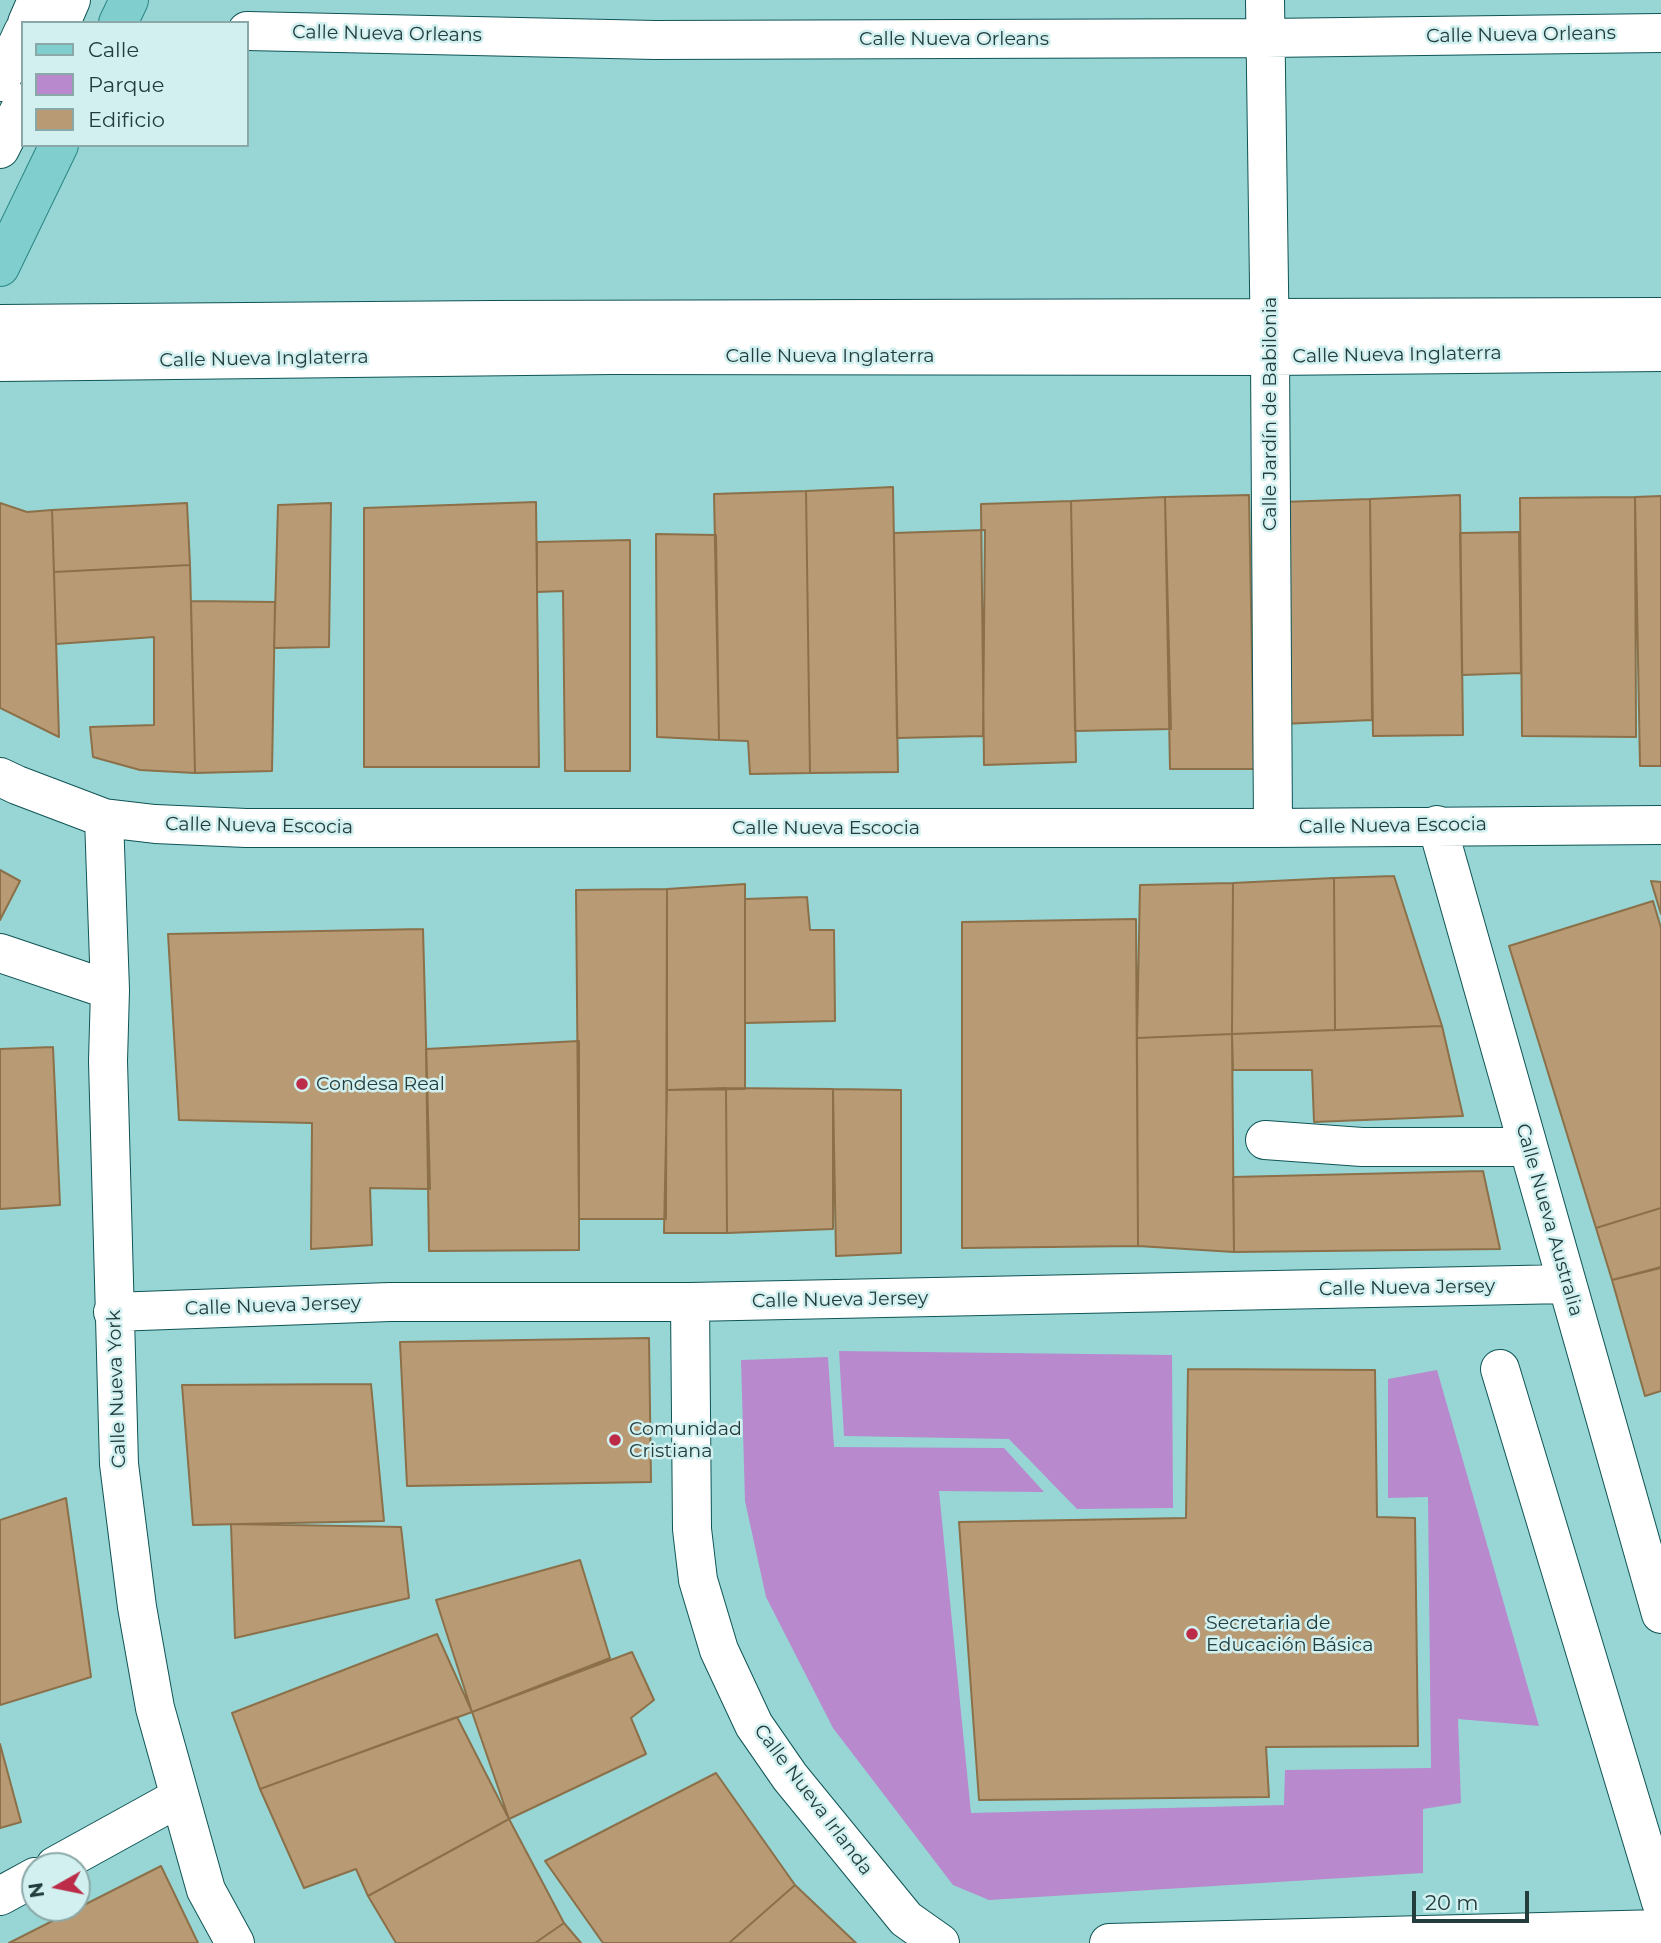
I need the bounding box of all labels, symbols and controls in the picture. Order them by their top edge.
legend [21,21,248,147]
street label: Calle Nueva Orleans [292,21,482,47]
street label: Calle Nueva Orleans [1426,22,1616,48]
street label: Calle Nueva Orleans [859,28,1049,50]
text: Calle [88,37,139,62]
text: Parque [88,72,164,97]
text: Edificio [88,107,165,132]
street label: Calle Jardín de Babilonia [1259,297,1281,531]
street label: Calle Nueva Inglaterra [1292,342,1502,368]
street label: Calle Nueva Inglaterra [725,345,935,367]
street label: Calle Nueva Inglaterra [159,346,369,372]
street label: Calle Nueva Escocia [165,813,353,839]
street label: Calle Nueva Escocia [1299,813,1487,839]
street label: Calle Nueva Escocia [732,817,920,839]
place label: Condesa Real [316,1073,445,1095]
marker: Condesa Real [294,1076,310,1092]
street label: Calle Nueva Australia [1511,1121,1587,1319]
street label: Calle Nueva Jersey [1319,1275,1495,1301]
street label: Calle Nueva Jersey [752,1287,928,1313]
street label: Calle Nueva Jersey [184,1292,362,1320]
street label: Calle Nueva York [103,1309,131,1469]
place label: Comunidad Cristiana [629,1418,742,1462]
marker: Comunidad Cristiana [607,1432,623,1448]
place label: Secretaria de Educación Básica [1206,1612,1373,1656]
marker: Secretaria de Educación Básica [1184,1626,1200,1642]
street label: Calle Nueva Irlanda [749,1720,877,1880]
north arrow [21,1852,91,1922]
scale bar [1416,1876,1533,1920]
text: N [24,1881,49,1899]
text: 20 m [1425,1890,1479,1915]

